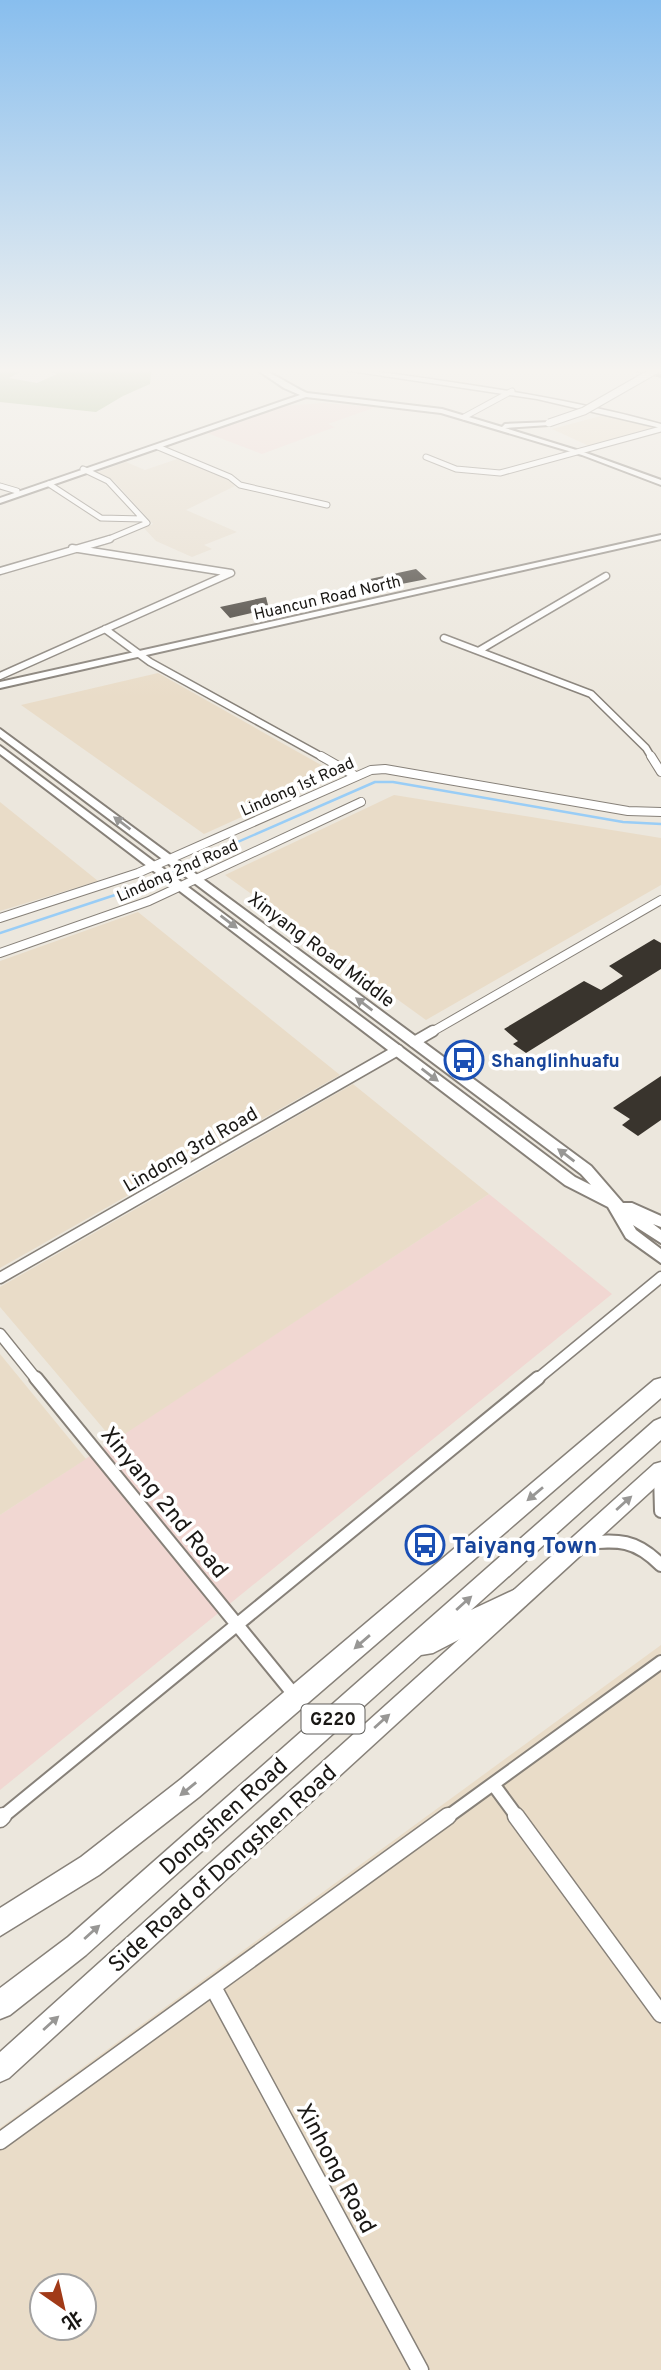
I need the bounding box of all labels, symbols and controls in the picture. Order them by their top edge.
street label: Huancun Road North [252,572,403,626]
street label: Lindong 1st Road [238,754,358,822]
one-way arrow [113,817,131,831]
street label: Lindong 2nd Road [114,836,242,908]
street label: Xinyang Road Middle [243,888,399,1014]
one-way arrow [220,915,238,929]
one-way arrow [355,997,373,1011]
bus stop icon: Shanglinhuafu [443,1039,485,1081]
place label: Shanglinhuafu [491,1050,620,1074]
one-way arrow [421,1067,439,1081]
street label: Lindong 3rd Road [120,1103,262,1199]
one-way arrow [557,1147,575,1162]
street label: Xinyang 2nd Road [93,1422,233,1585]
one-way arrow [526,1486,543,1501]
one-way arrow [615,1496,632,1512]
bus stop icon: Taiyang Town [404,1524,446,1566]
place label: Taiyang Town [452,1533,597,1562]
one-way arrow [455,1595,472,1611]
one-way arrow [353,1634,370,1649]
road number: G220 [302,1704,364,1734]
one-way arrow [373,1714,390,1730]
street label: Dongshen Road [155,1753,295,1883]
street label: Side Road of Dongshen Road [103,1760,344,1980]
one-way arrow [180,1781,198,1796]
one-way arrow [83,1924,101,1940]
one-way arrow [42,2015,60,2031]
street label: Xinhong Road [288,2099,381,2239]
north arrow [28,2272,98,2342]
text: 北 [57,2304,86,2335]

